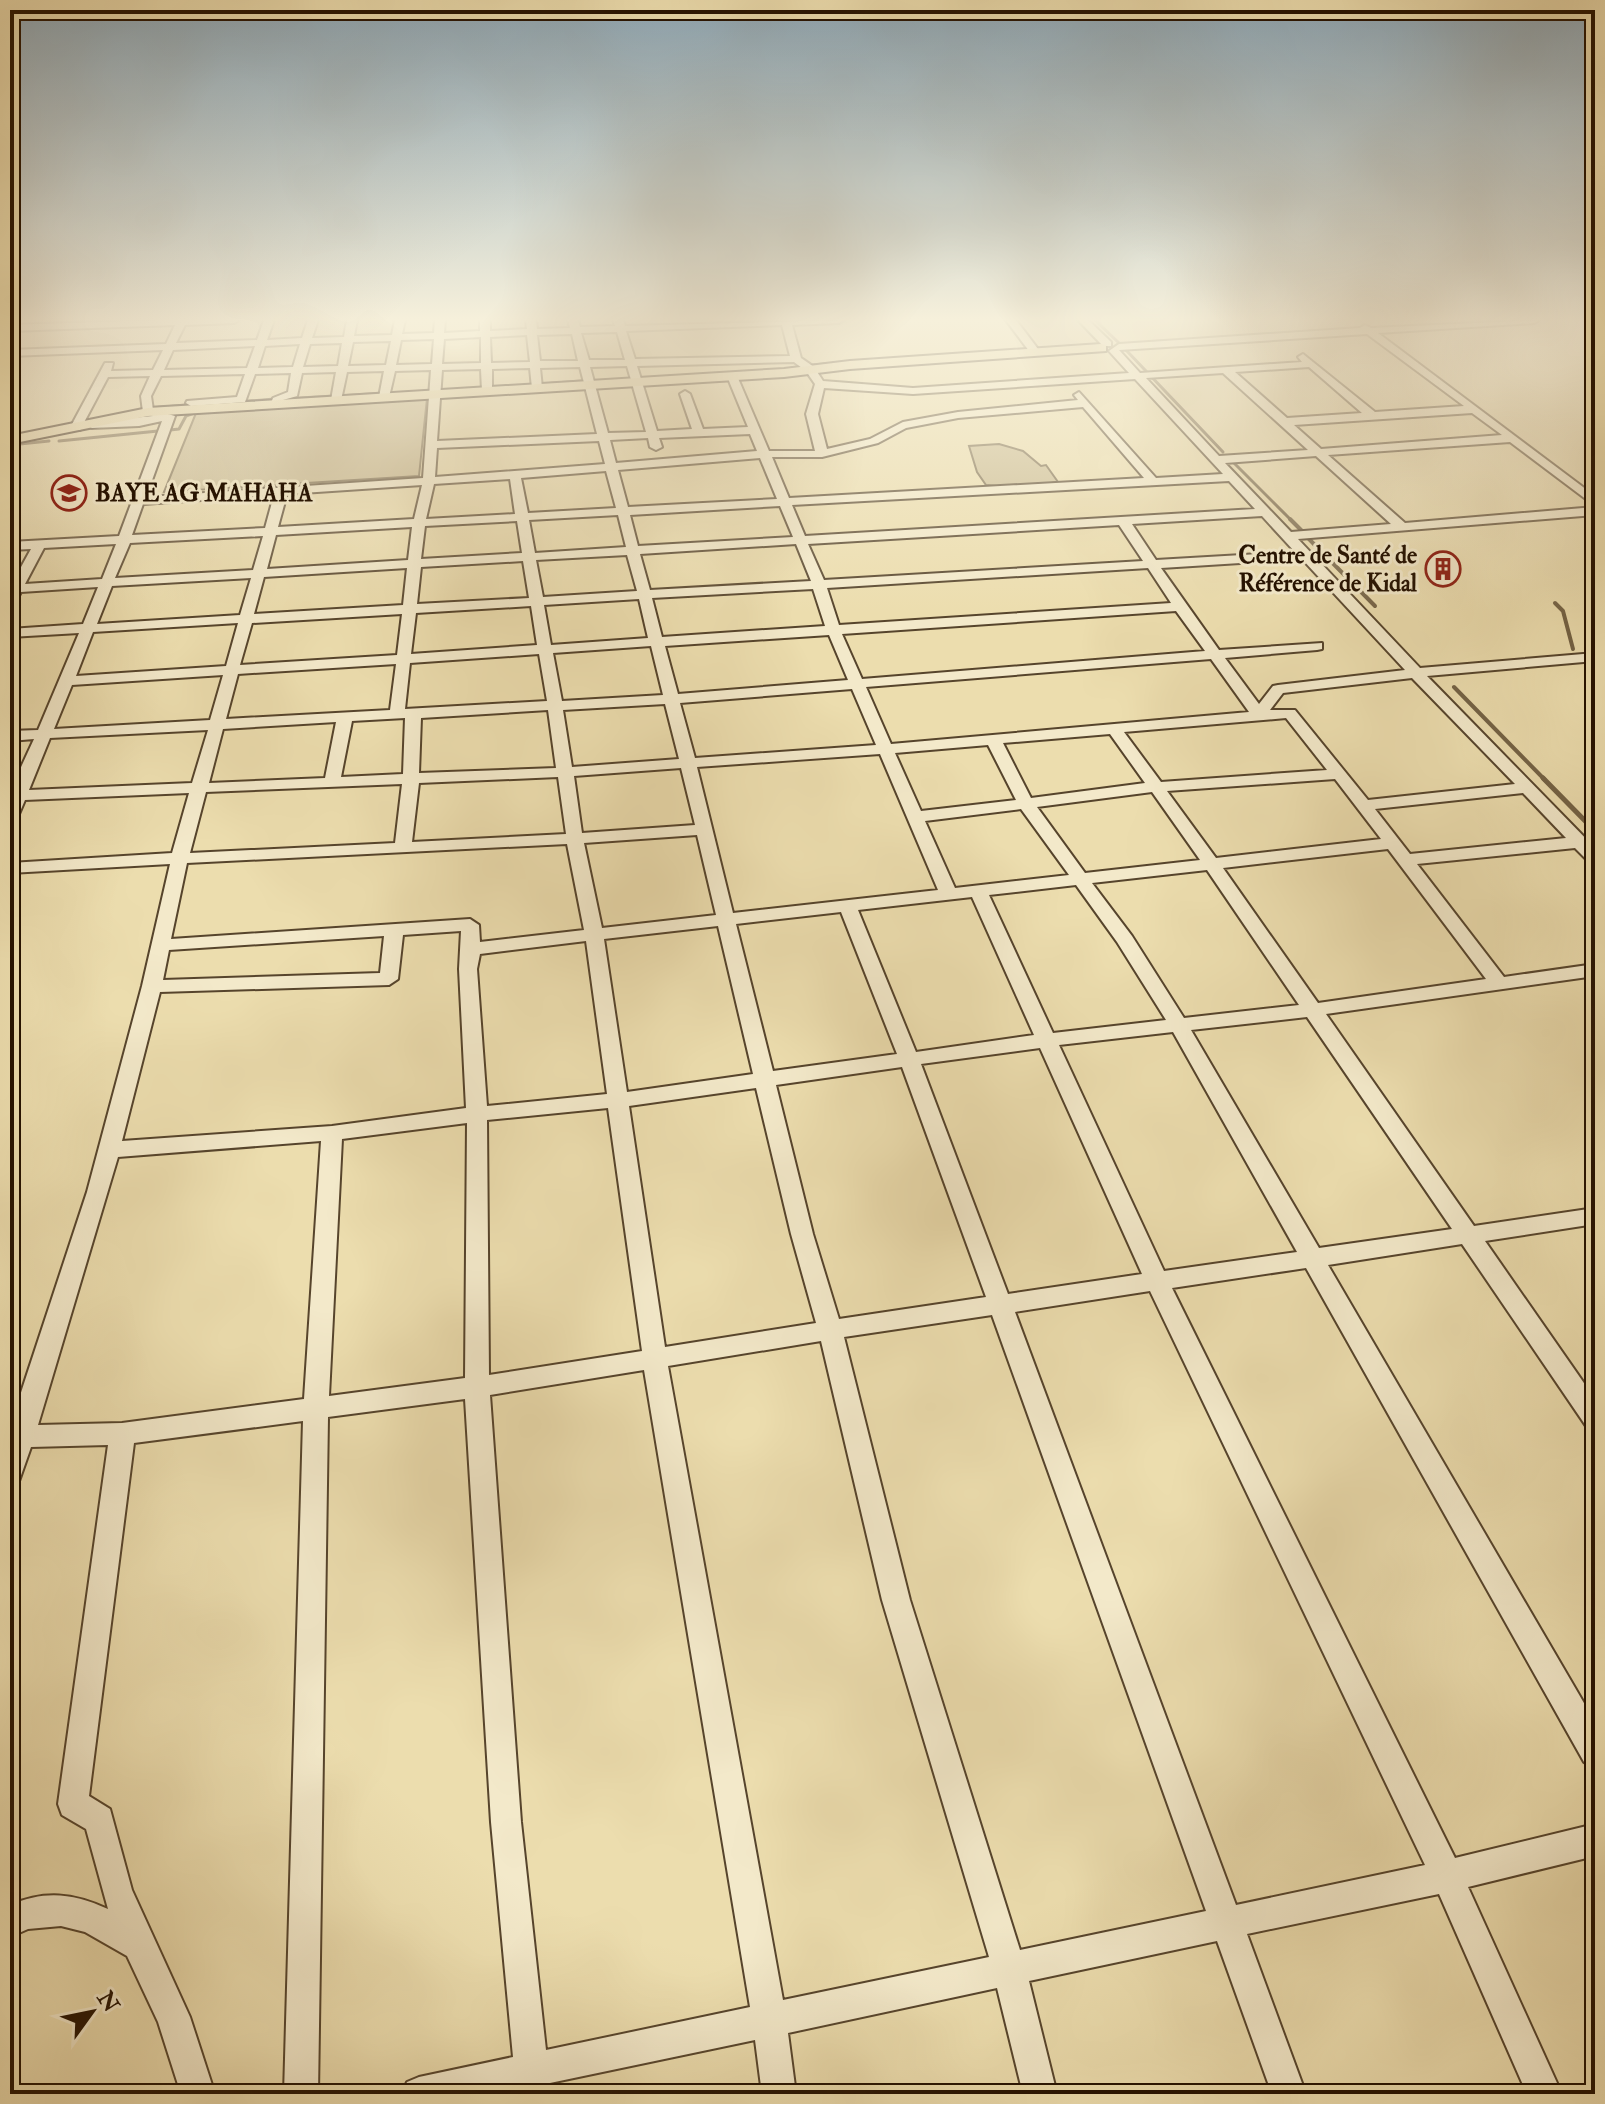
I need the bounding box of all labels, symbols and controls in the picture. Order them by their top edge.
school or university icon: BAYE AG MAHAHA [50,474,88,512]
place label: BAYE AG MAHAHA [95,478,313,509]
place label: Centre de Santé de Référence de Kidal [1238,540,1418,599]
building icon: Centre de Santé de Référence de Kidal [1424,550,1462,588]
north arrow [52,1972,132,2052]
text: N [90,1985,125,2018]

